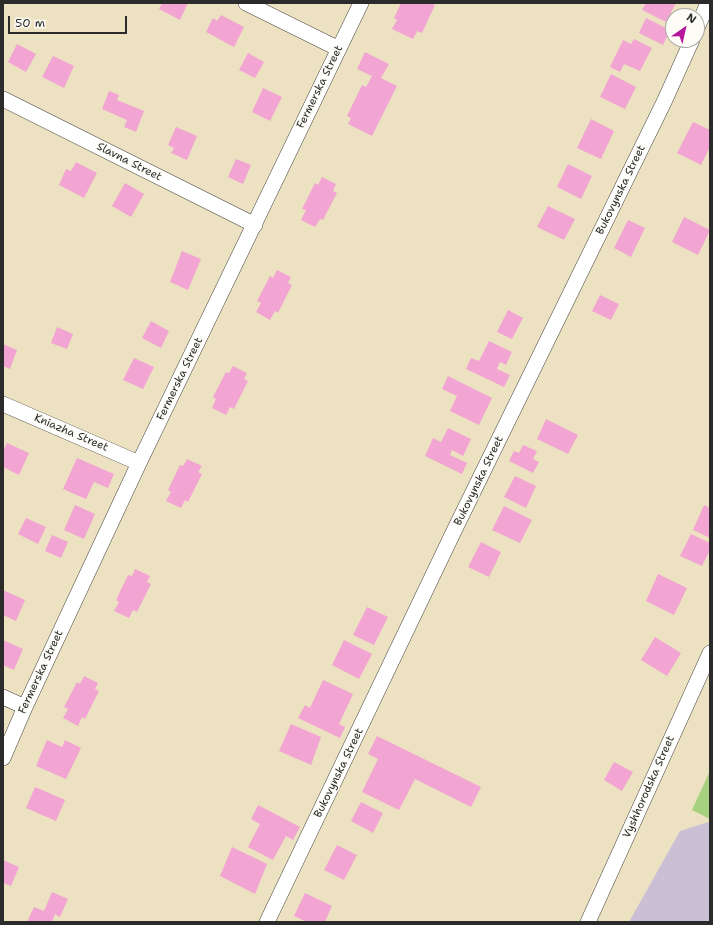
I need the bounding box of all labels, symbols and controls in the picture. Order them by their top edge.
scale bar [10,8,129,34]
north arrow [665,8,705,48]
text: N [684,10,699,27]
text: 50 m [15,15,45,31]
street label: Fermerska Street [294,43,346,131]
street label: Slavna Street [94,140,164,184]
street label: Bukovynska Street [594,143,648,237]
street label: Fermerska Street [154,335,206,423]
street label: Kniazha Street [32,411,110,455]
street label: Bukovynska Street [452,434,506,528]
street label: Fermerska Street [16,628,66,716]
street label: Bukovynska Street [312,726,366,820]
street label: Vyshhorodska Street [620,734,678,840]

